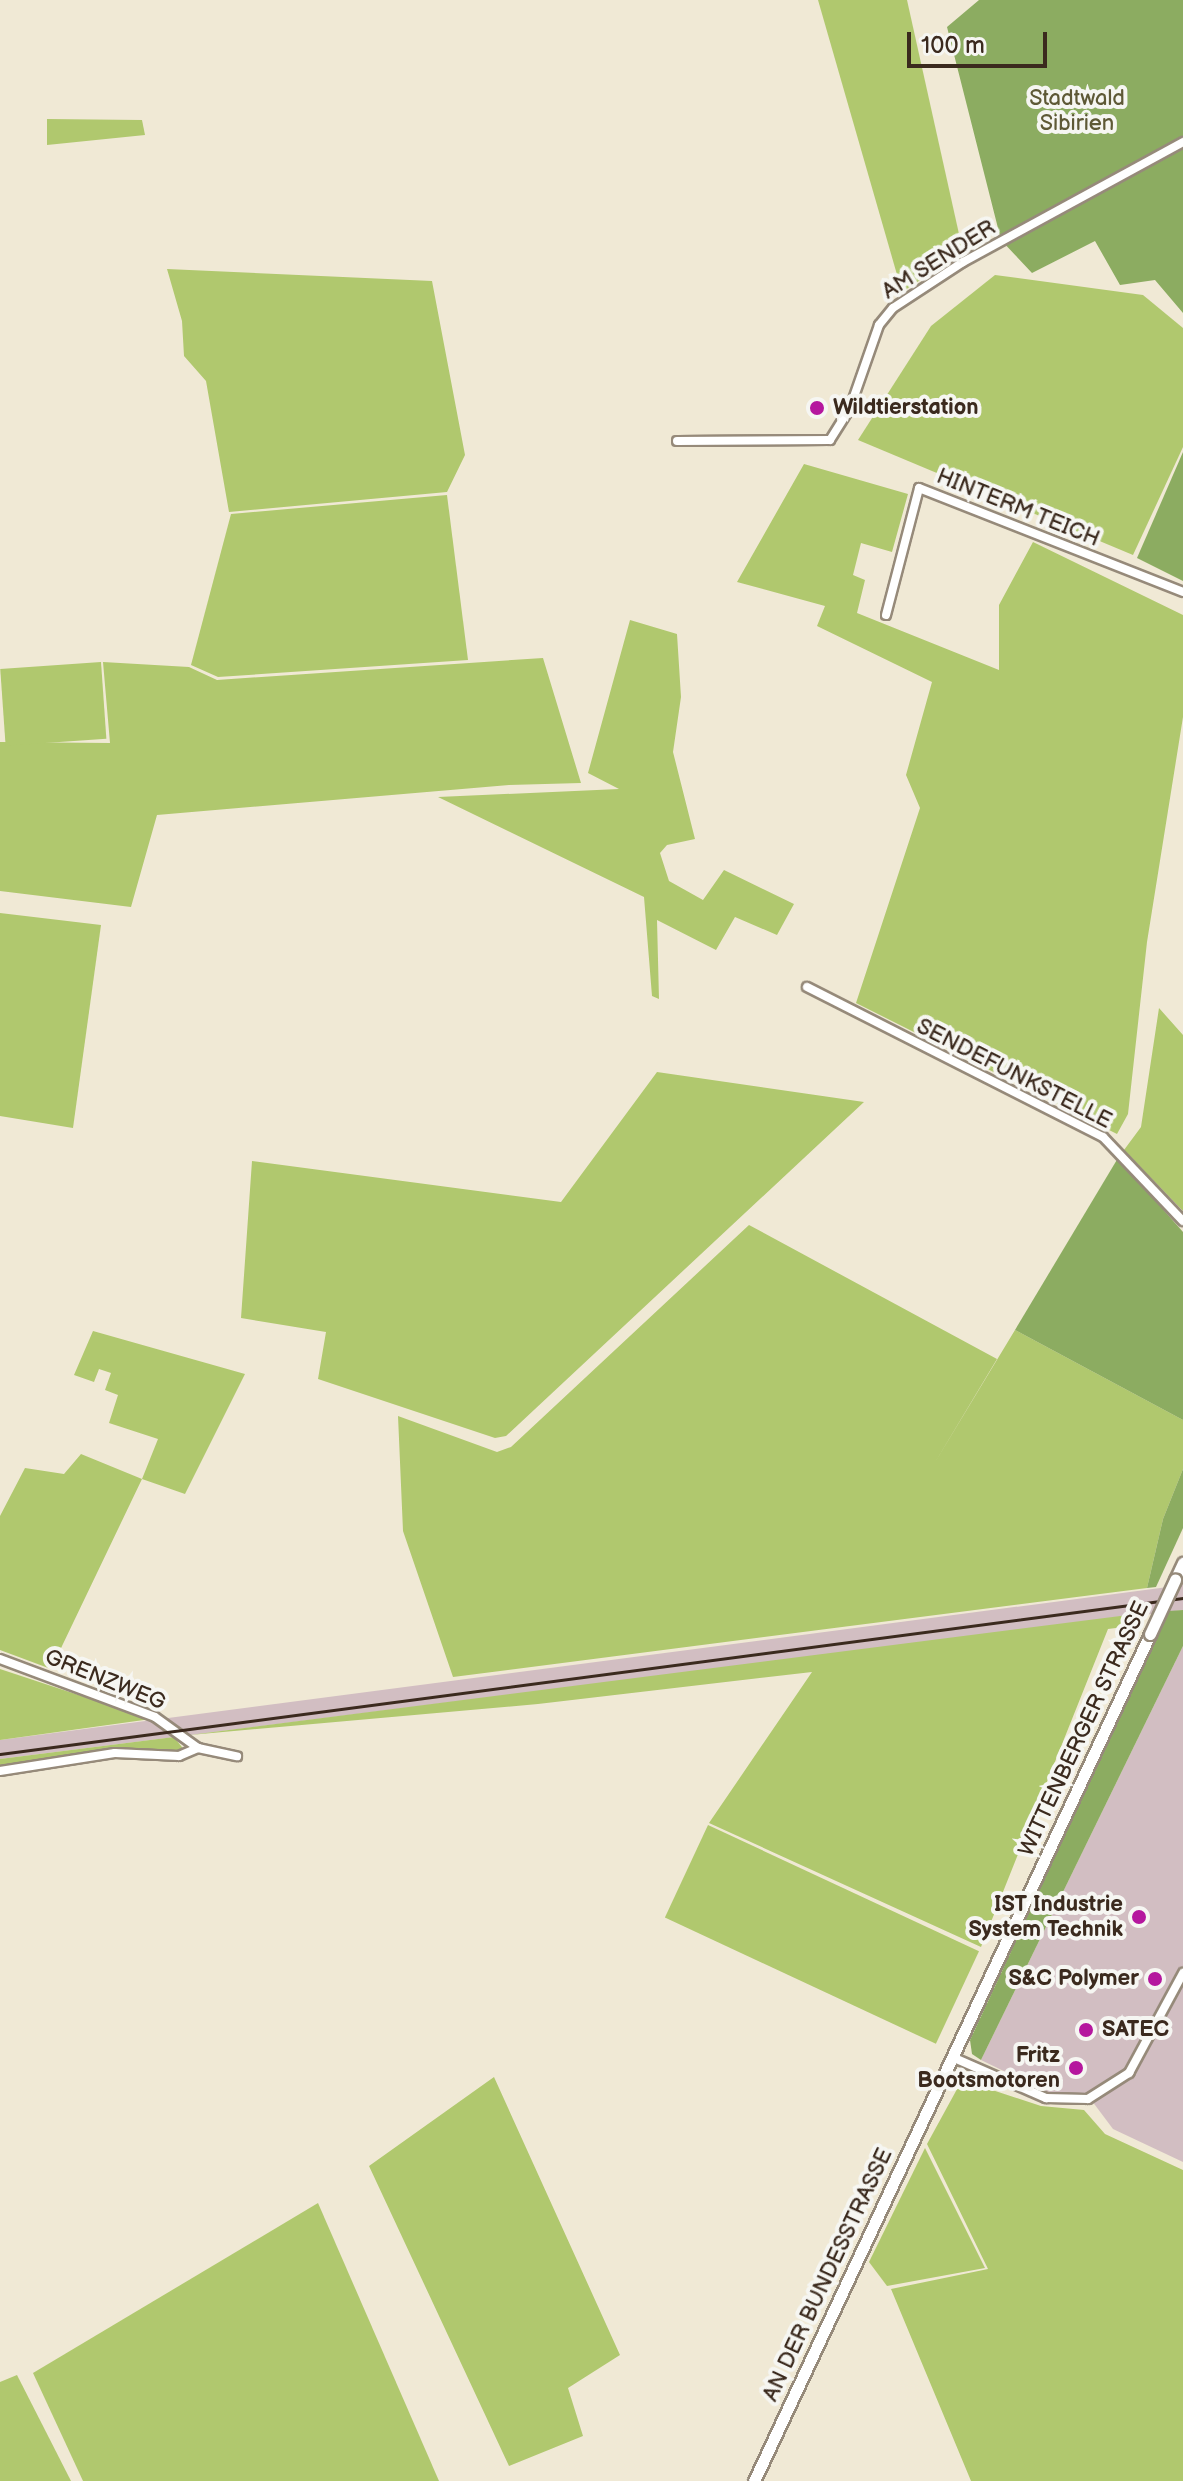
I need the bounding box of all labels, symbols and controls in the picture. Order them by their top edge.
scale bar [911,16,1051,66]
text: 100 m [921,31,985,60]
park label: Stadtwald Sibirien [1029,85,1125,136]
street label: AM SENDER [877,215,1001,305]
place label: Wildtierstation [833,395,979,421]
marker: Wildtierstation [808,399,826,417]
street label: HINTERM TEICH [932,463,1104,553]
street label: SENDEFUNKSTELLE [912,1013,1116,1135]
street label: WITTENBERGER STRASSE [1013,1597,1155,1861]
street label: GRENZWEG [41,1644,169,1716]
place label: IST Industrie System Technik [968,1891,1123,1942]
marker: IST Industrie System Technik [1130,1908,1148,1926]
place label: S&C Polymer [1008,1966,1139,1992]
marker: S&C Polymer [1146,1970,1164,1988]
place label: SATEC [1102,2017,1169,2043]
marker: SATEC [1077,2021,1095,2039]
place label: Fritz Bootsmotoren [917,2042,1060,2094]
marker: Fritz Bootsmotoren [1067,2059,1085,2077]
street label: AN DER BUNDESSTRASSE [758,2144,898,2406]

